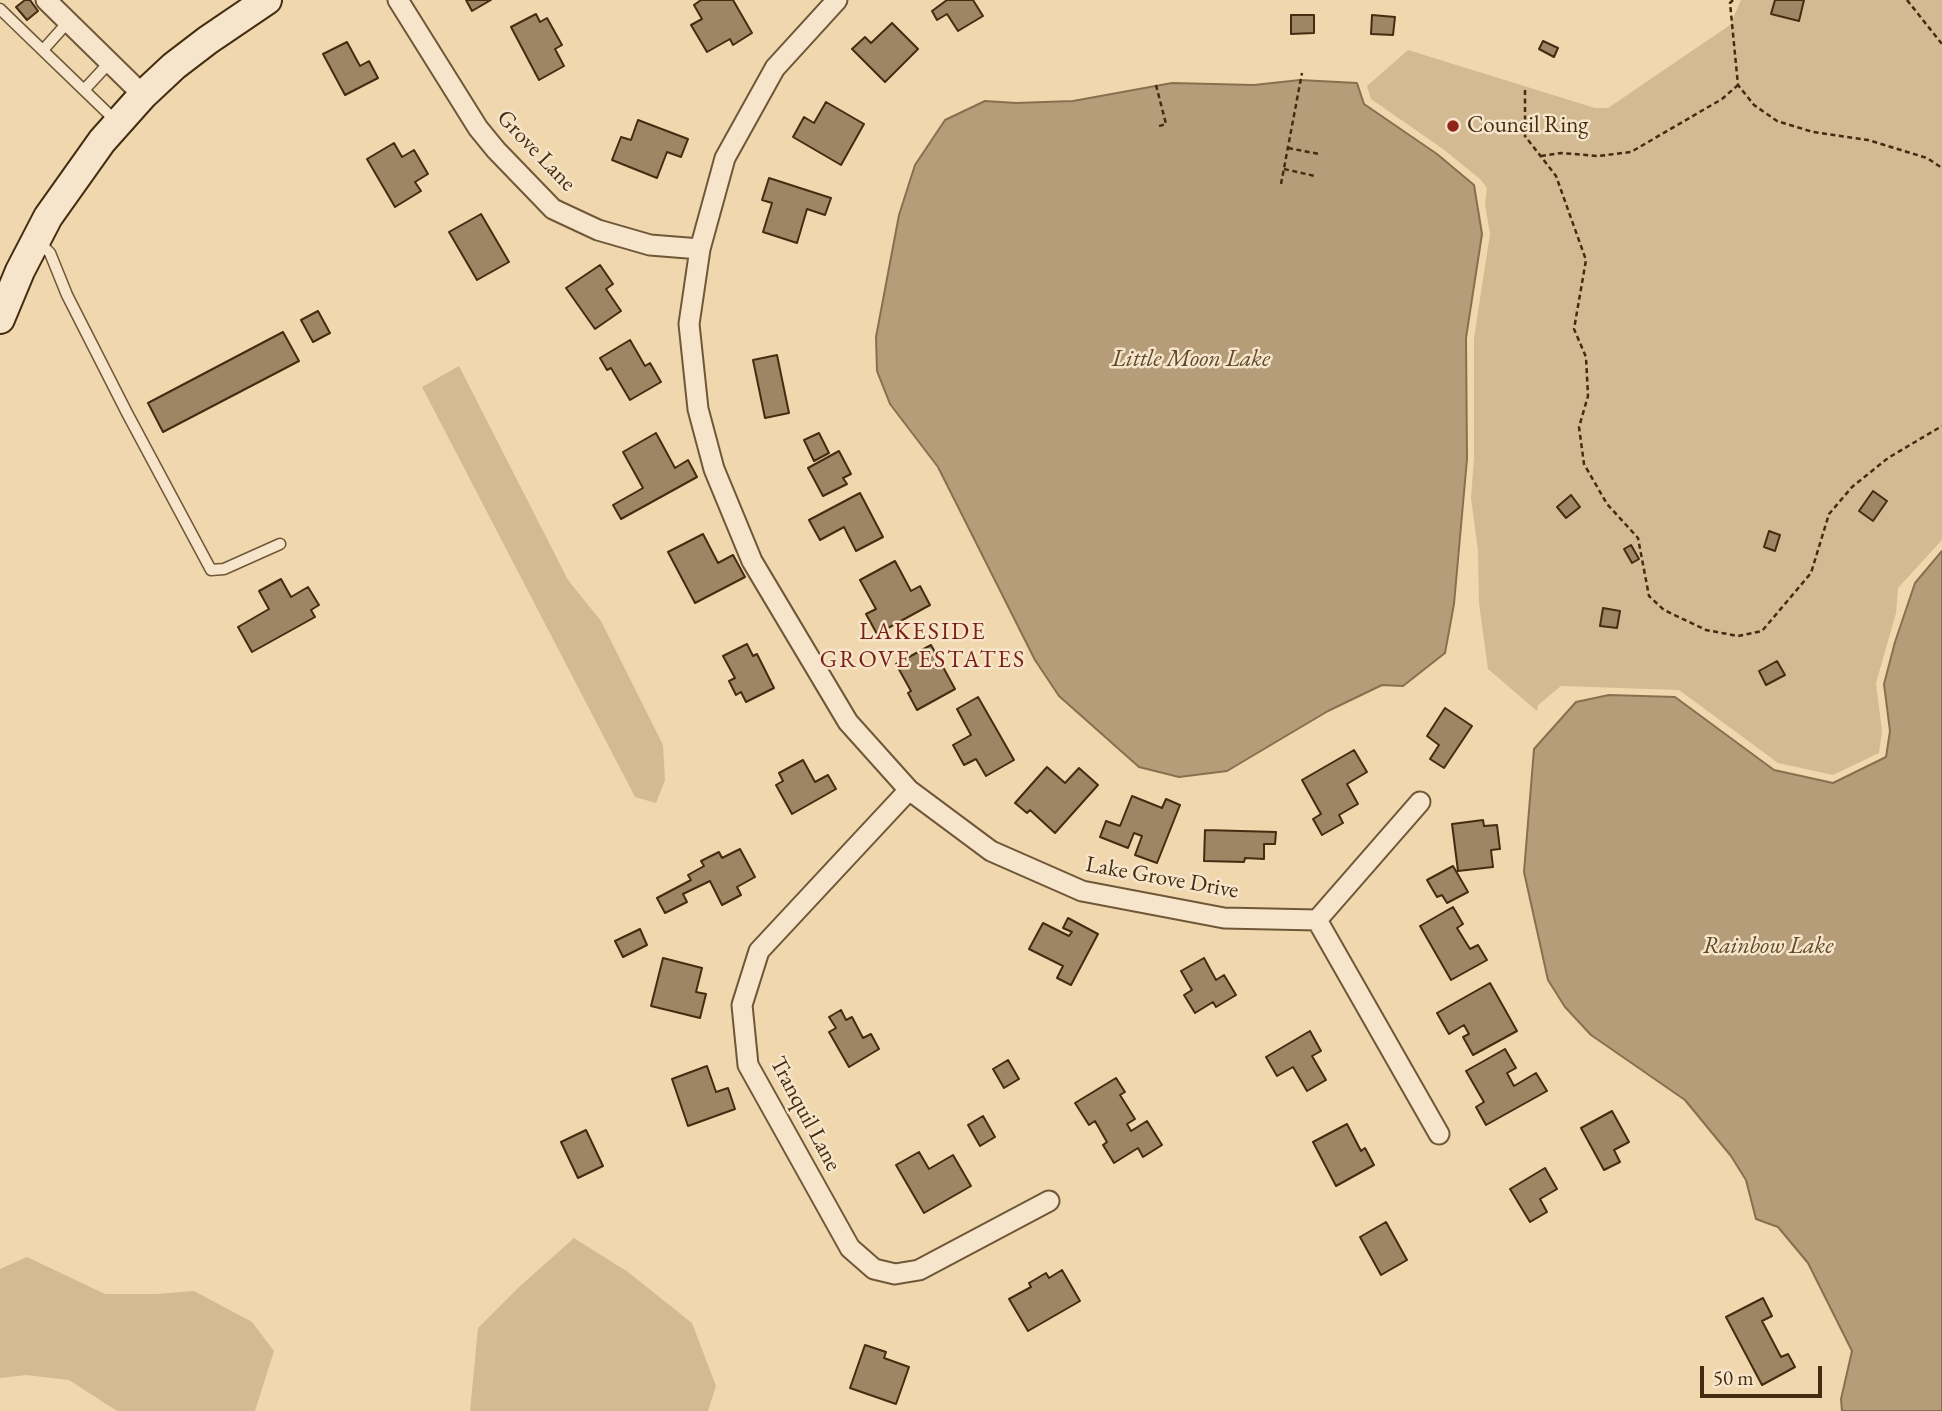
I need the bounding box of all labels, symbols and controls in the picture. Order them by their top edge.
street label: Grove Lane [491,105,581,197]
place label: Council Ring [1467,112,1588,140]
marker: Council Ring [1445,118,1461,134]
water label: Little Moon Lake [1112,345,1270,373]
district label: LAKESIDE GROVE ESTATES [821,618,1025,674]
street label: Lake Grove Drive [1083,851,1241,905]
water label: Rainbow Lake [1703,932,1833,960]
street label: Tranquil Lane [763,1052,847,1176]
scale bar [1704,1352,1826,1396]
text: 50 m [1713,1364,1754,1391]

